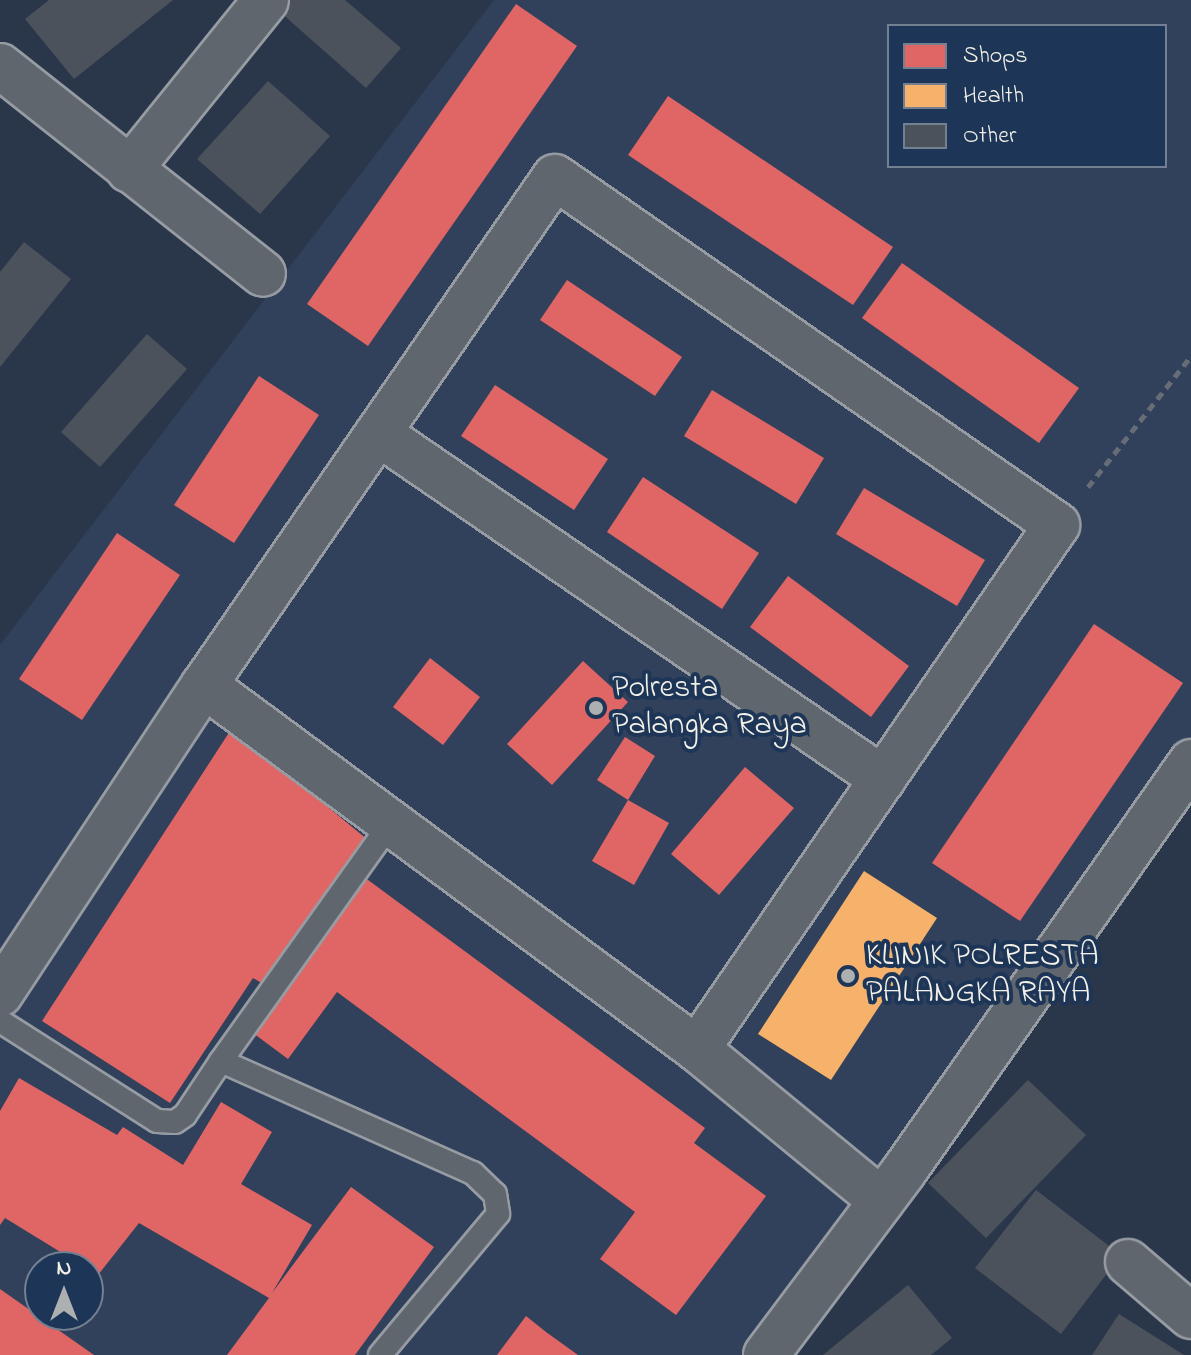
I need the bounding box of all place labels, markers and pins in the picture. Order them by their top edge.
place label: Polresta Palangka Raya [612,671,807,746]
marker: Polresta Palangka Raya [587,699,605,717]
place label: KLINIK POLRESTA PALANGKA RAYA [866,939,1099,1014]
marker: KLINIK POLRESTA PALANGKA RAYA [837,965,859,987]

